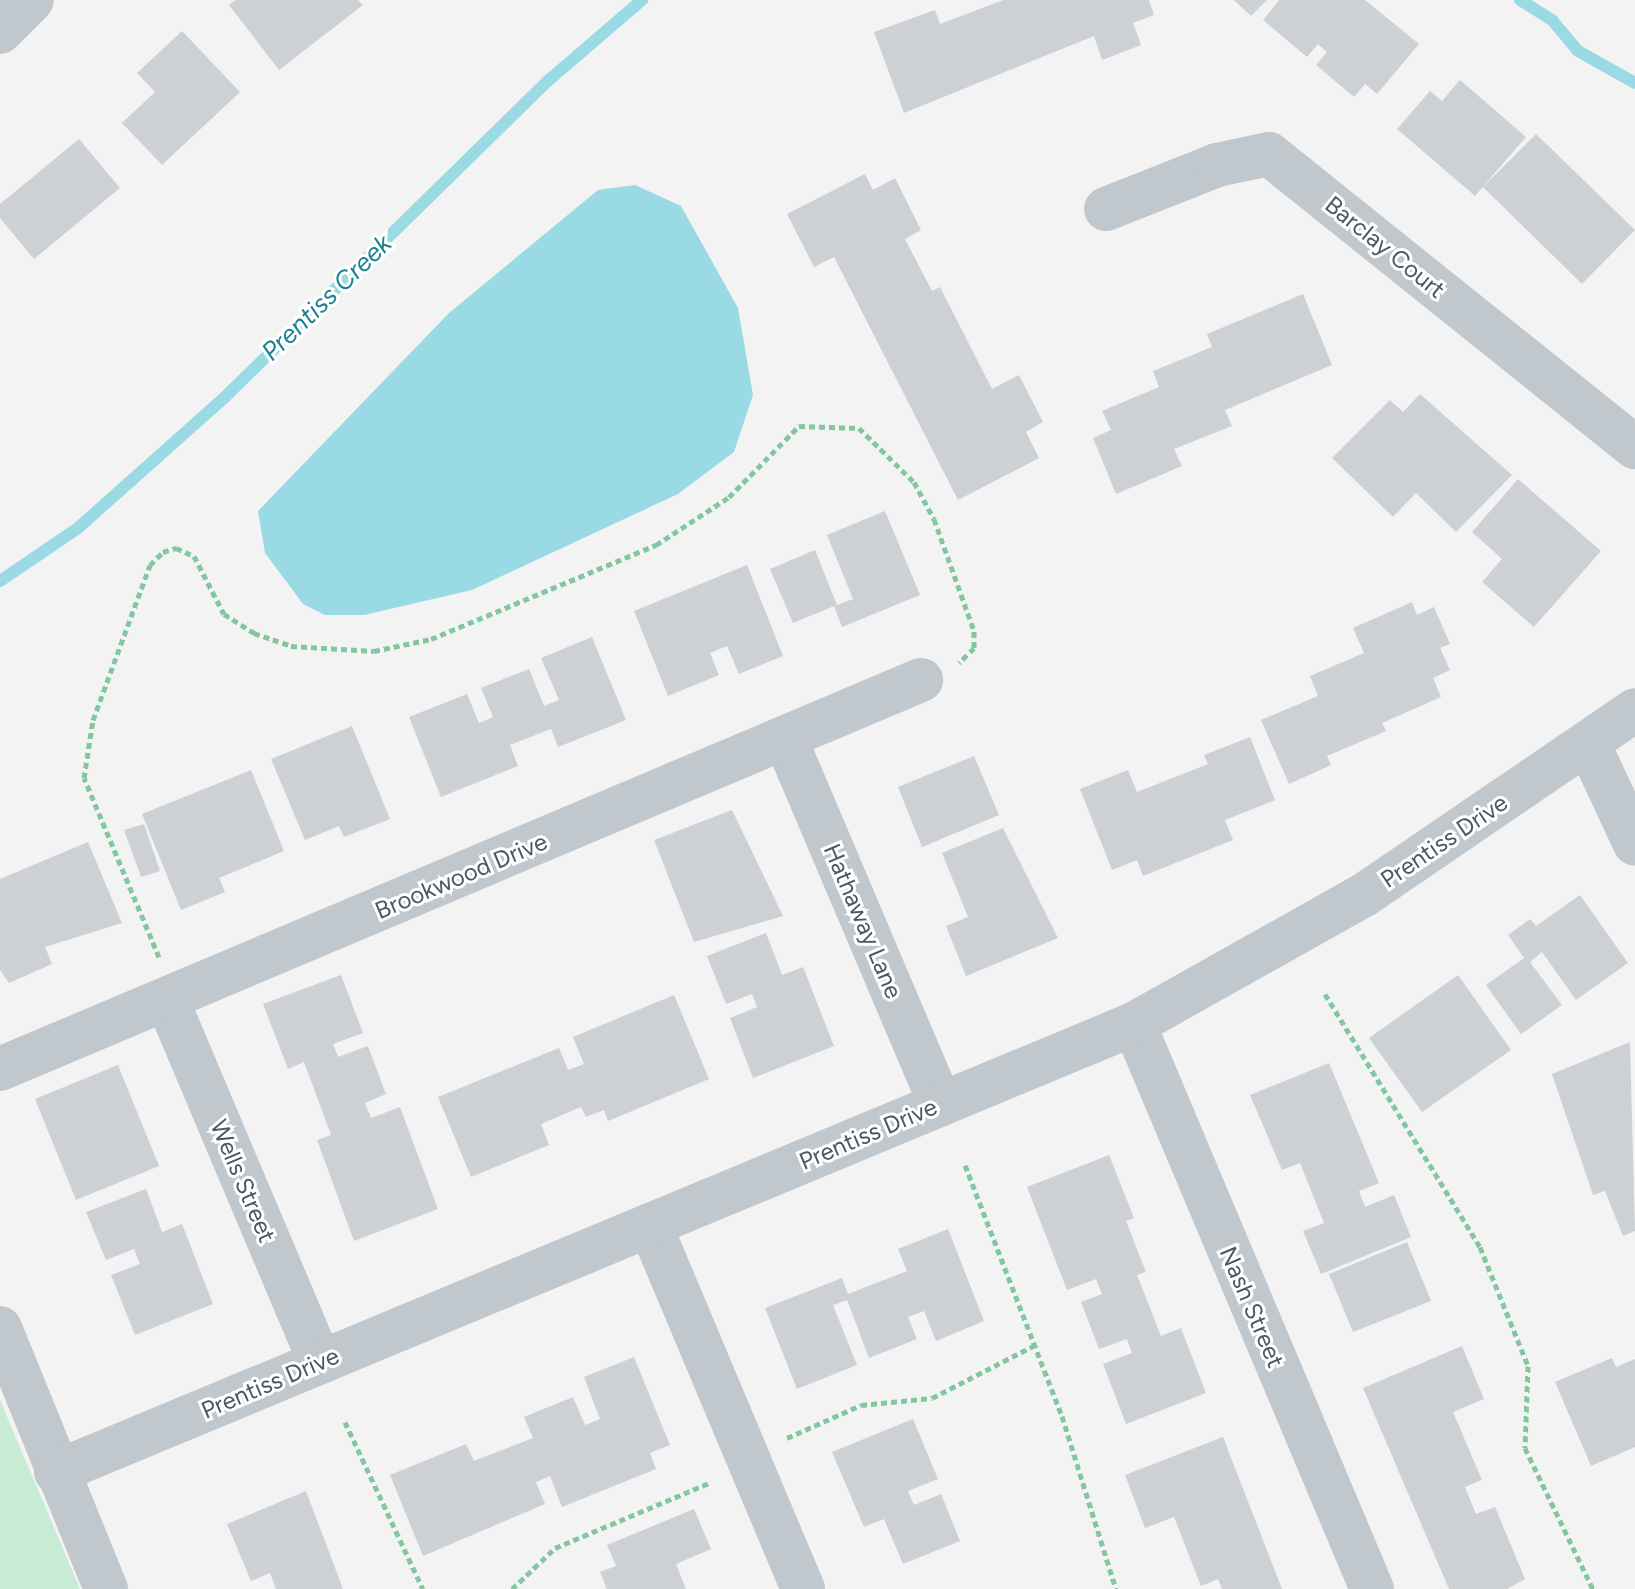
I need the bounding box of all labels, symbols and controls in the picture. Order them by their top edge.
street label: Barclay Court [1319,190,1451,304]
water label: Prentiss Creek [256,228,398,368]
street label: Prentiss Drive [1375,788,1513,894]
street label: Brookwood Drive [371,827,551,925]
street label: Hathaway Lane [817,839,909,1003]
street label: Prentiss Drive [795,1092,941,1176]
street label: Wells Street [204,1116,282,1246]
street label: Nash Street [1214,1242,1290,1372]
street label: Prentiss Drive [197,1341,343,1425]

